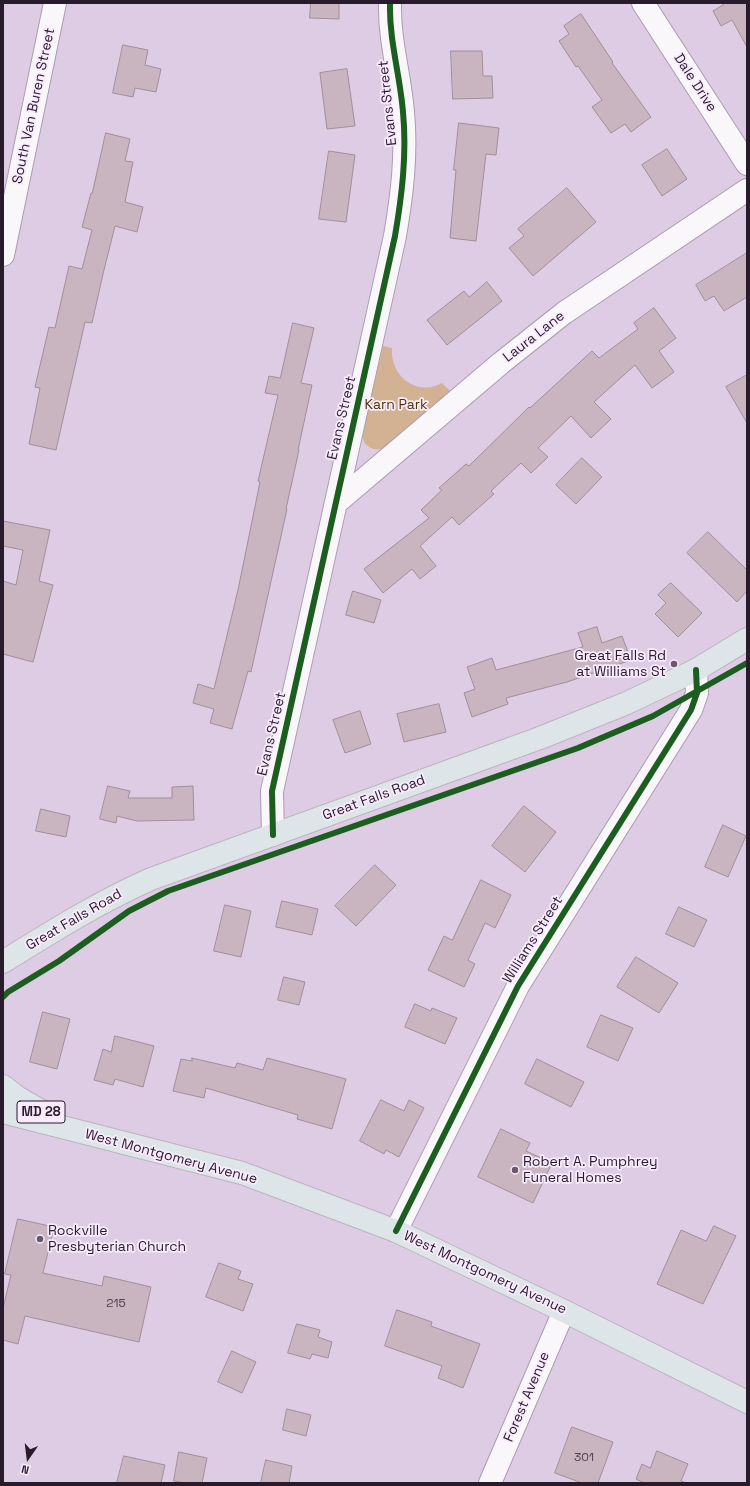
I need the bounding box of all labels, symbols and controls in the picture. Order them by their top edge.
street label: South Van Buren Street [9,27,59,185]
street label: Dale Drive [670,51,720,115]
street label: Evans Street [375,60,401,146]
street label: Laura Lane [500,308,568,366]
street label: Evans Street [324,374,360,462]
park label: Karn Park [364,397,428,413]
place label: Great Falls Rd at Williams St [575,648,666,680]
marker: Great Falls Rd at Williams St [669,659,679,669]
street label: Evans Street [254,690,290,778]
street label: Great Falls Road [320,772,428,824]
street label: Great Falls Road [23,886,125,954]
street label: Williams Street [499,893,567,987]
road number: MD 28 [17,1101,65,1123]
street label: West Montgomery Avenue [83,1126,259,1188]
place label: Robert A. Pumphrey Funeral Homes [523,1154,658,1186]
marker: Robert A. Pumphrey Funeral Homes [510,1165,520,1175]
place label: Rockville Presbyterian Church [48,1223,186,1256]
street label: West Montgomery Avenue [401,1228,569,1318]
marker: Rockville Presbyterian Church [35,1234,45,1244]
house number: 215 [106,1297,126,1311]
street label: Forest Avenue [500,1349,554,1445]
north arrow [8,1438,48,1478]
house number: 301 [574,1451,594,1465]
text: N [20,1462,30,1477]

